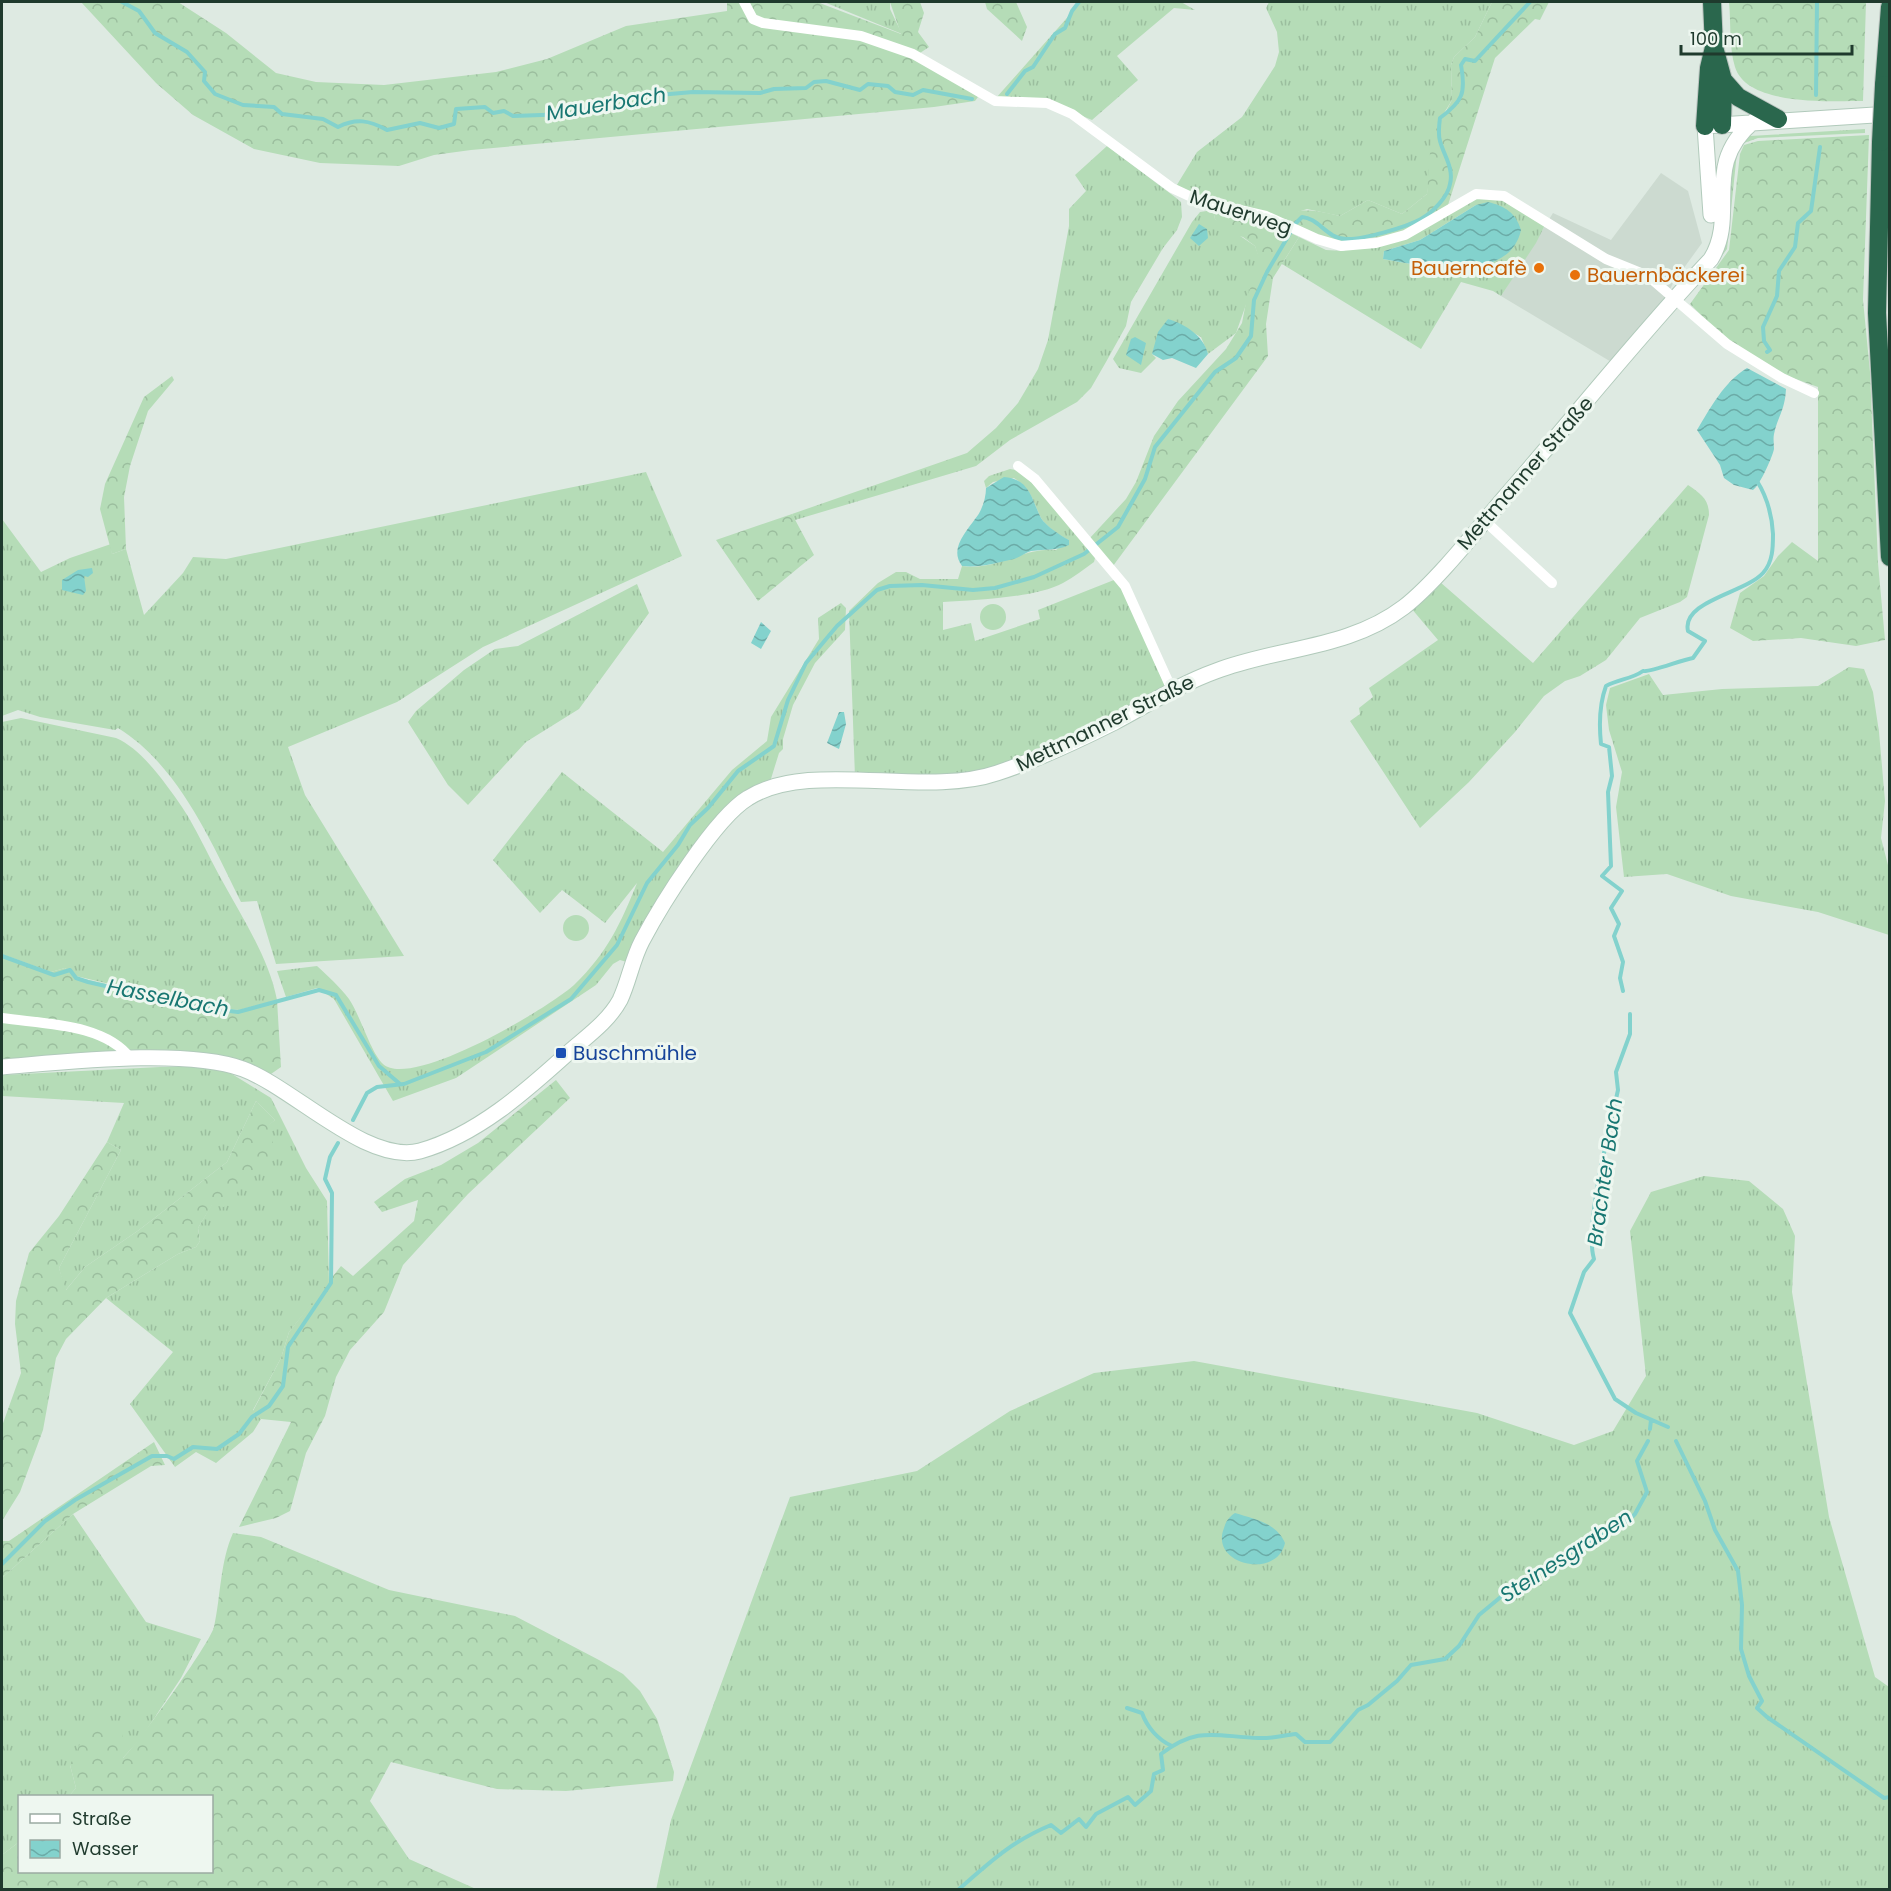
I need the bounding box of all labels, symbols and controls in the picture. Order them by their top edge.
scale bar [1681,18,1852,56]
text: 100 m [1690,26,1742,51]
water label: Mauerbach [544,80,668,127]
street label: Mauerweg [1186,182,1296,242]
place label: Bauerncafè [1411,254,1527,282]
marker: Bauerncafè [1532,261,1546,275]
place label: Bauernbäckerei [1587,261,1745,289]
marker: Bauernbäckerei [1568,268,1582,282]
street label: Mettmanner Straße [1450,390,1600,556]
street label: Mettmanner Straße [1011,668,1199,778]
water label: Hasselbach [105,972,231,1024]
place label: Buschmühle [573,1039,697,1067]
marker: Buschmühle [554,1046,568,1060]
water label: Brachter Bach [1580,1096,1629,1248]
water label: Steinesgraben [1494,1502,1638,1609]
legend [18,1795,213,1873]
text: Straße [72,1806,131,1831]
text: Wasser [72,1836,139,1861]

